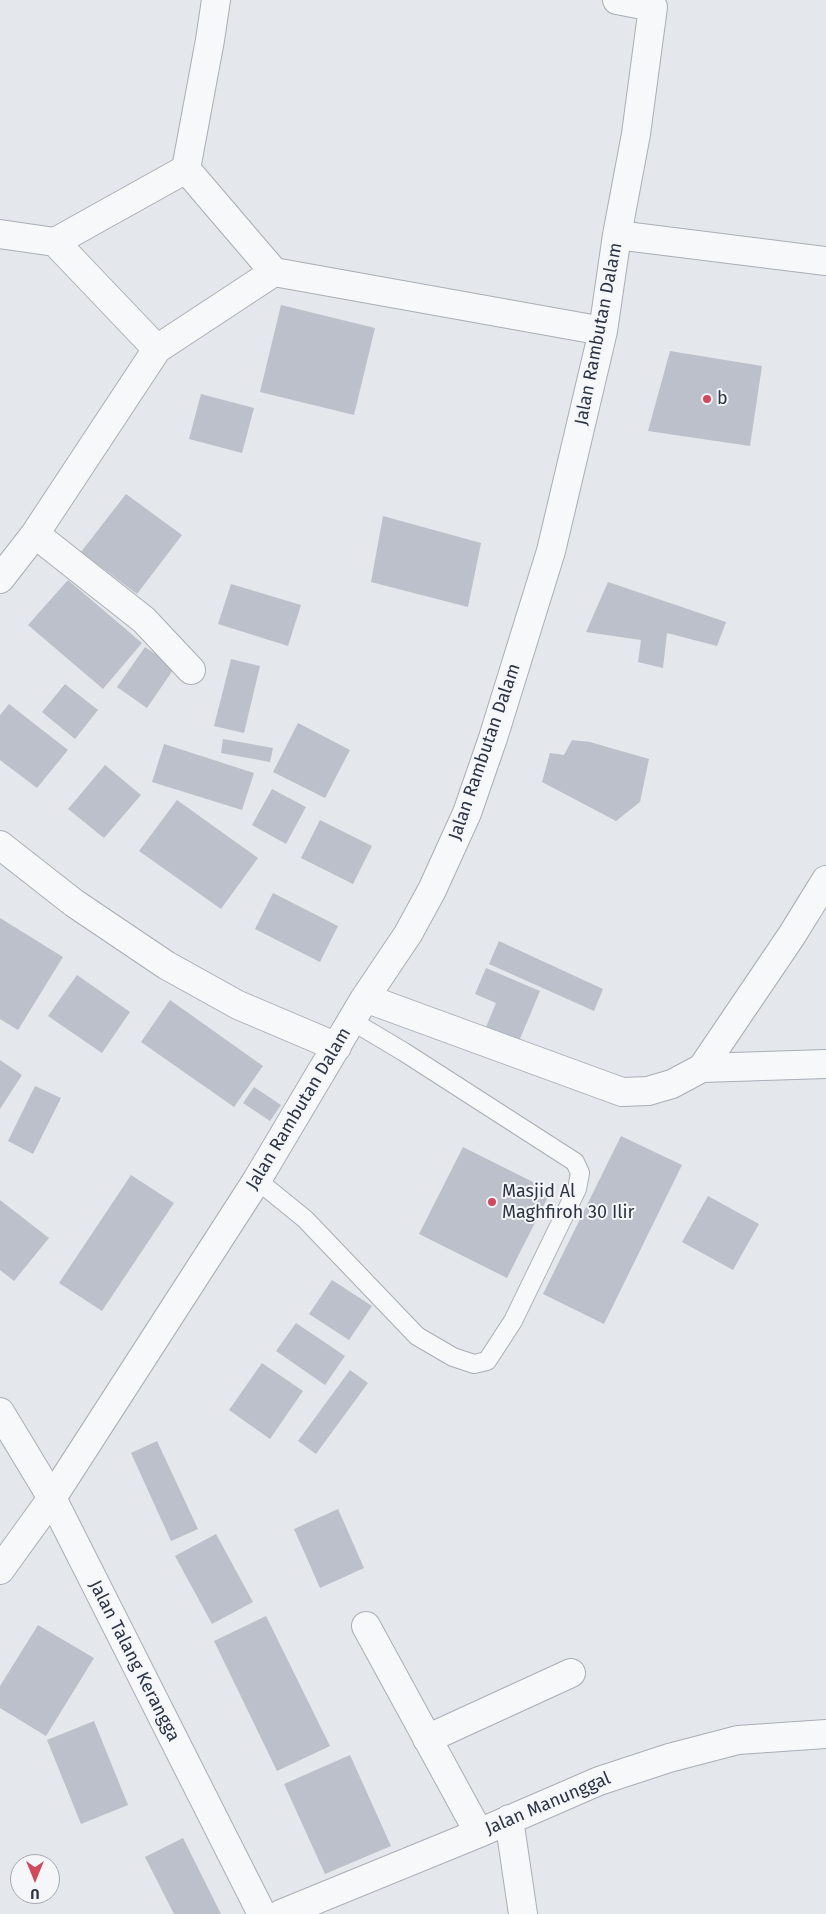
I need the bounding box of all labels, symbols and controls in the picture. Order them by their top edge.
street label: Jalan Rambutan Dalam [571,241,627,427]
place label: b [717,388,728,410]
marker: b [701,393,713,405]
street label: Jalan Rambutan Dalam [445,661,525,843]
street label: Jalan Rambutan Dalam [242,1024,356,1194]
place label: Masjid Al Maghfiroh 30 Ilir [502,1181,635,1224]
marker: Masjid Al Maghfiroh 30 Ilir [486,1196,498,1208]
street label: Jalan Talang Kerangga [84,1577,184,1745]
street label: Jalan Manunggal [482,1768,614,1840]
north arrow [10,1854,60,1904]
text: U [30,1885,40,1902]

